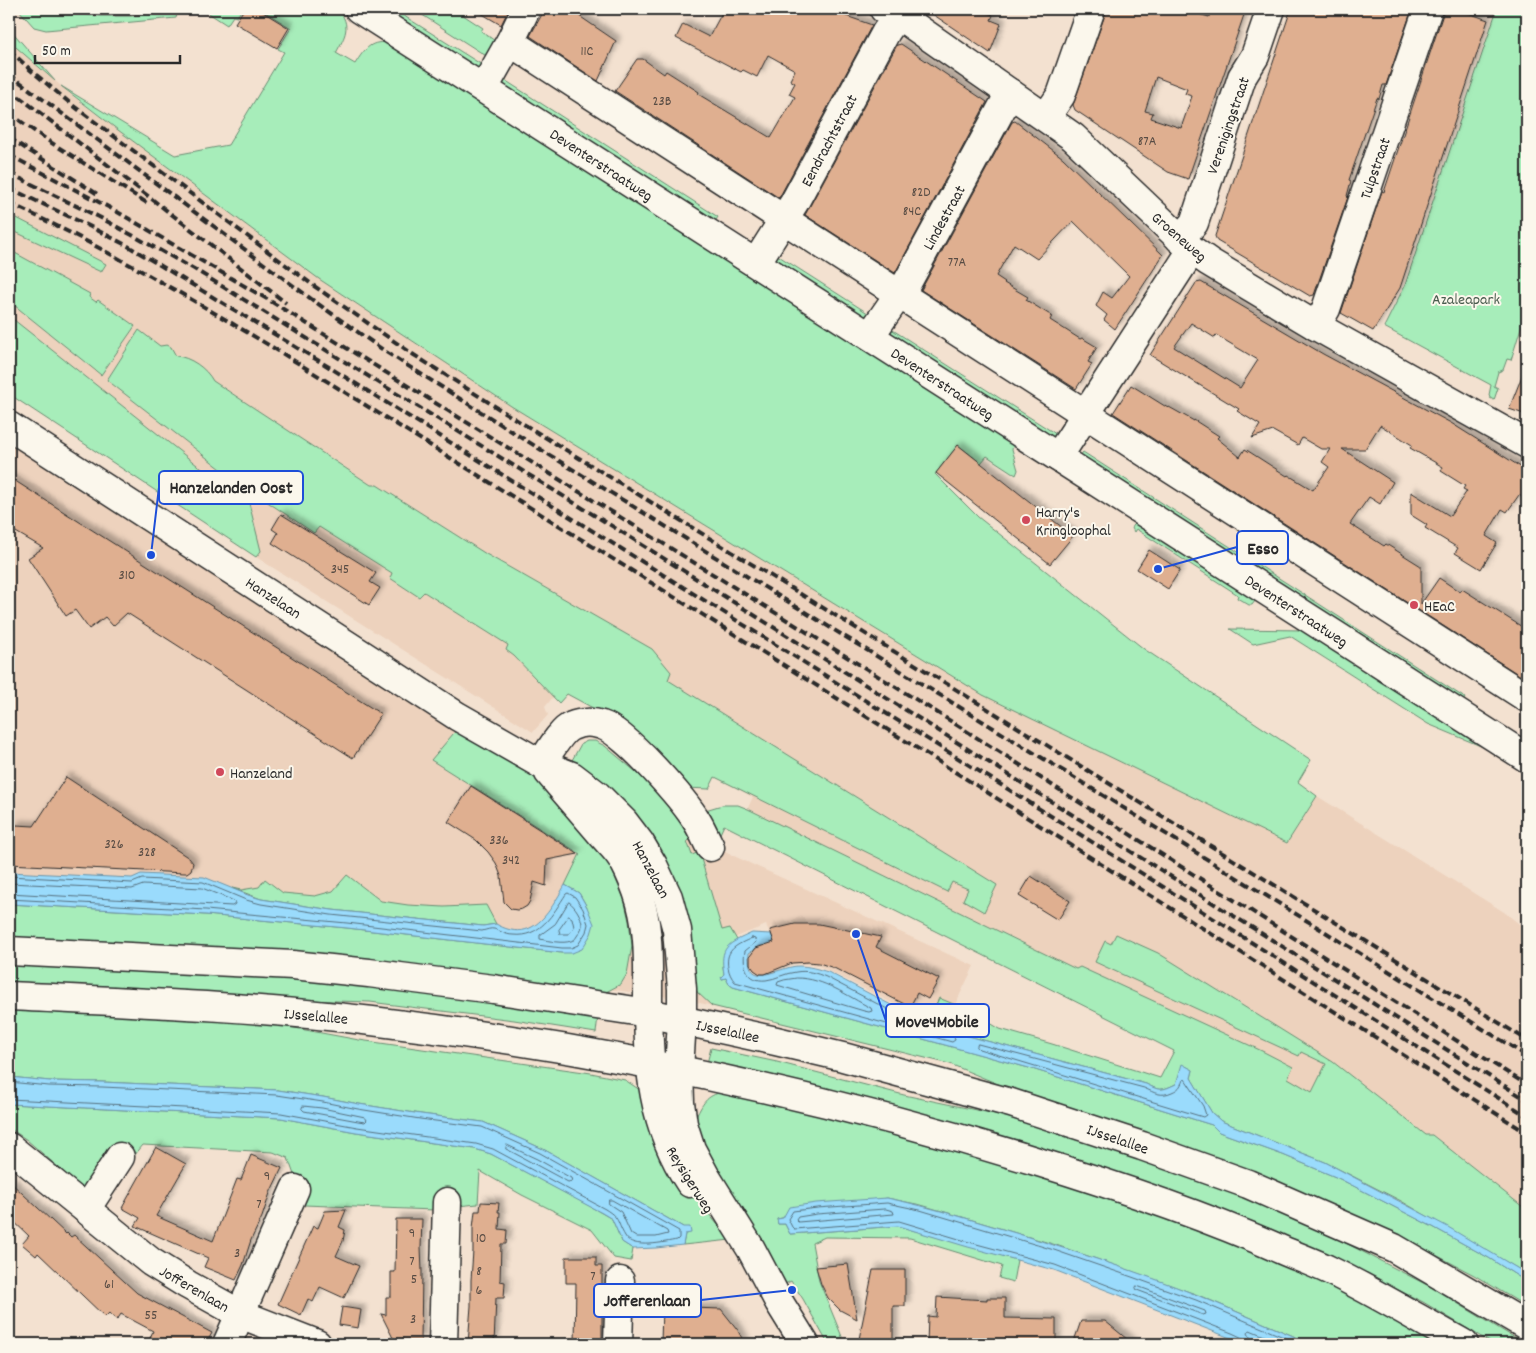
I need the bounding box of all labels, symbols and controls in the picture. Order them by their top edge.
scale bar [35,32,180,64]
text: 50 m [42,41,71,63]
house number: 11C [580,42,594,62]
street label: Verenigingstraat [1202,74,1257,178]
street label: Eendrachtstraat [796,91,864,192]
house number: 23B [653,92,672,112]
street label: Deventerstraatweg [544,124,657,208]
house number: 87A [1138,132,1157,152]
street label: Tulpstraat [1355,135,1398,203]
street label: Lindestraat [918,182,972,255]
house number: 82D [912,183,930,203]
house number: 84C [903,202,921,222]
street label: Groeneweg [1146,207,1211,269]
house number: 77A [948,253,967,273]
park label: Azaleapark [1432,289,1500,312]
street label: Deventerstraatweg [885,343,998,427]
callout: Hanzelanden Oost [159,471,303,504]
text: Hanzelanden Oost [169,477,293,502]
place label: Harry's Kringloophal [1036,502,1111,543]
marker: Harry's Kringloophal [1020,514,1032,526]
callout: Esso [1237,531,1288,564]
text: Esso [1247,538,1279,563]
house number: 345 [331,560,349,580]
house number: 310 [119,566,135,586]
street label: Deventerstraatweg [1239,570,1352,654]
street label: Hanzelaan [240,572,305,626]
place label: HEaC [1424,596,1455,619]
marker: HEaC [1408,599,1420,611]
place label: Hanzeland [230,763,292,786]
marker: Hanzeland [214,766,226,778]
house number: 336 [489,831,509,851]
house number: 326 [104,835,124,855]
street label: Hanzelaan [625,837,675,903]
house number: 328 [138,843,156,863]
house number: 342 [502,851,520,871]
street label: IJsselallee [283,1003,349,1032]
callout: Move4Mobile [886,1004,989,1037]
text: Move4Mobile [895,1011,979,1036]
street label: IJsselallee [694,1015,761,1050]
street label: IJsselallee [1083,1119,1151,1162]
street label: Reysigerweg [659,1142,719,1218]
house number: 9 [264,1167,270,1187]
house number: 7 [256,1195,262,1215]
house number: 9 [409,1224,415,1244]
house number: 10 [476,1229,486,1249]
house number: 3 [234,1244,240,1264]
house number: 7 [409,1252,415,1272]
street label: Jofferenlaan [154,1261,233,1319]
house number: 8 [476,1262,482,1282]
house number: 7 [590,1267,596,1287]
house number: 5 [411,1270,417,1290]
house number: 61 [104,1275,114,1295]
house number: 6 [476,1281,483,1301]
callout: Jofferenlaan [594,1284,701,1317]
text: Jofferenlaan [603,1290,691,1315]
house number: 55 [145,1306,157,1326]
house number: 3 [410,1310,416,1330]

